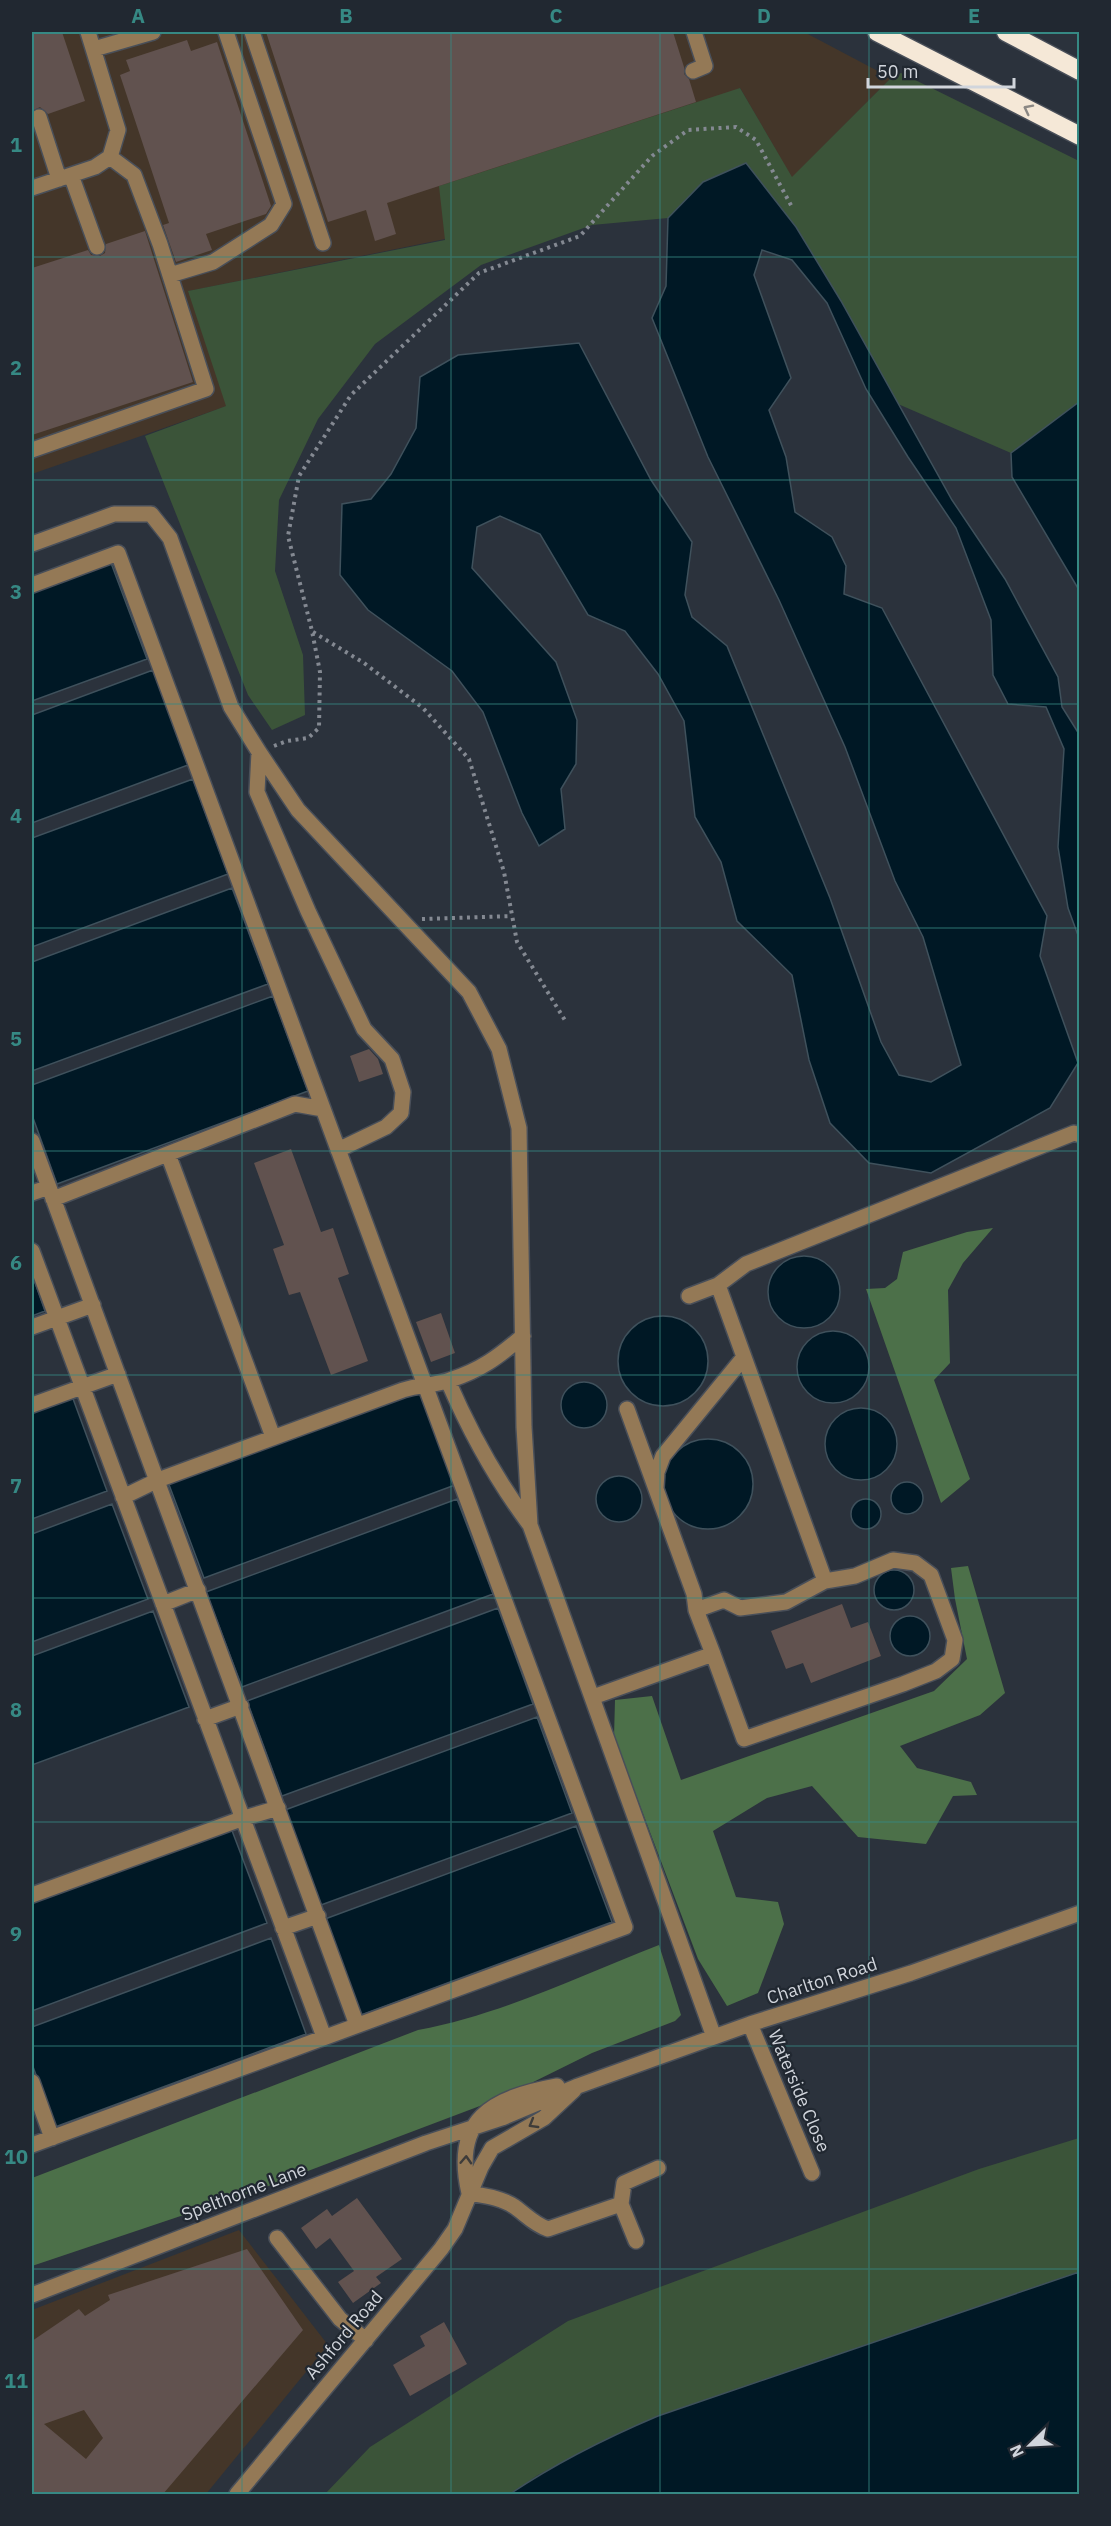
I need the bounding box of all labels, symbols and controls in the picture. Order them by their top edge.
text: A [131,2,145,29]
text: B [339,2,353,29]
text: C [549,2,563,29]
text: D [757,2,771,29]
text: E [968,2,980,29]
scale bar [868,51,1014,89]
text: 50 m [877,60,919,83]
one-way arrow [1023,105,1034,116]
text: 1 [10,131,22,158]
text: 2 [10,354,22,381]
text: 3 [10,578,22,605]
text: 4 [10,802,22,829]
text: 5 [10,1025,22,1052]
text: 6 [10,1249,22,1276]
text: 7 [10,1472,22,1499]
text: 8 [10,1696,22,1723]
text: 9 [10,1920,22,1947]
street label: Charlton Road [764,1952,880,2009]
street label: Waterside Close [763,2026,836,2156]
one-way arrow [529,2116,539,2128]
text: 10 [4,2143,28,2170]
one-way arrow [459,2156,472,2165]
street label: Spelthorne Lane [178,2157,310,2226]
street label: Ashford Road [300,2286,387,2384]
text: 11 [4,2367,28,2394]
north arrow [1000,2415,1060,2475]
text: N [1005,2442,1028,2460]

